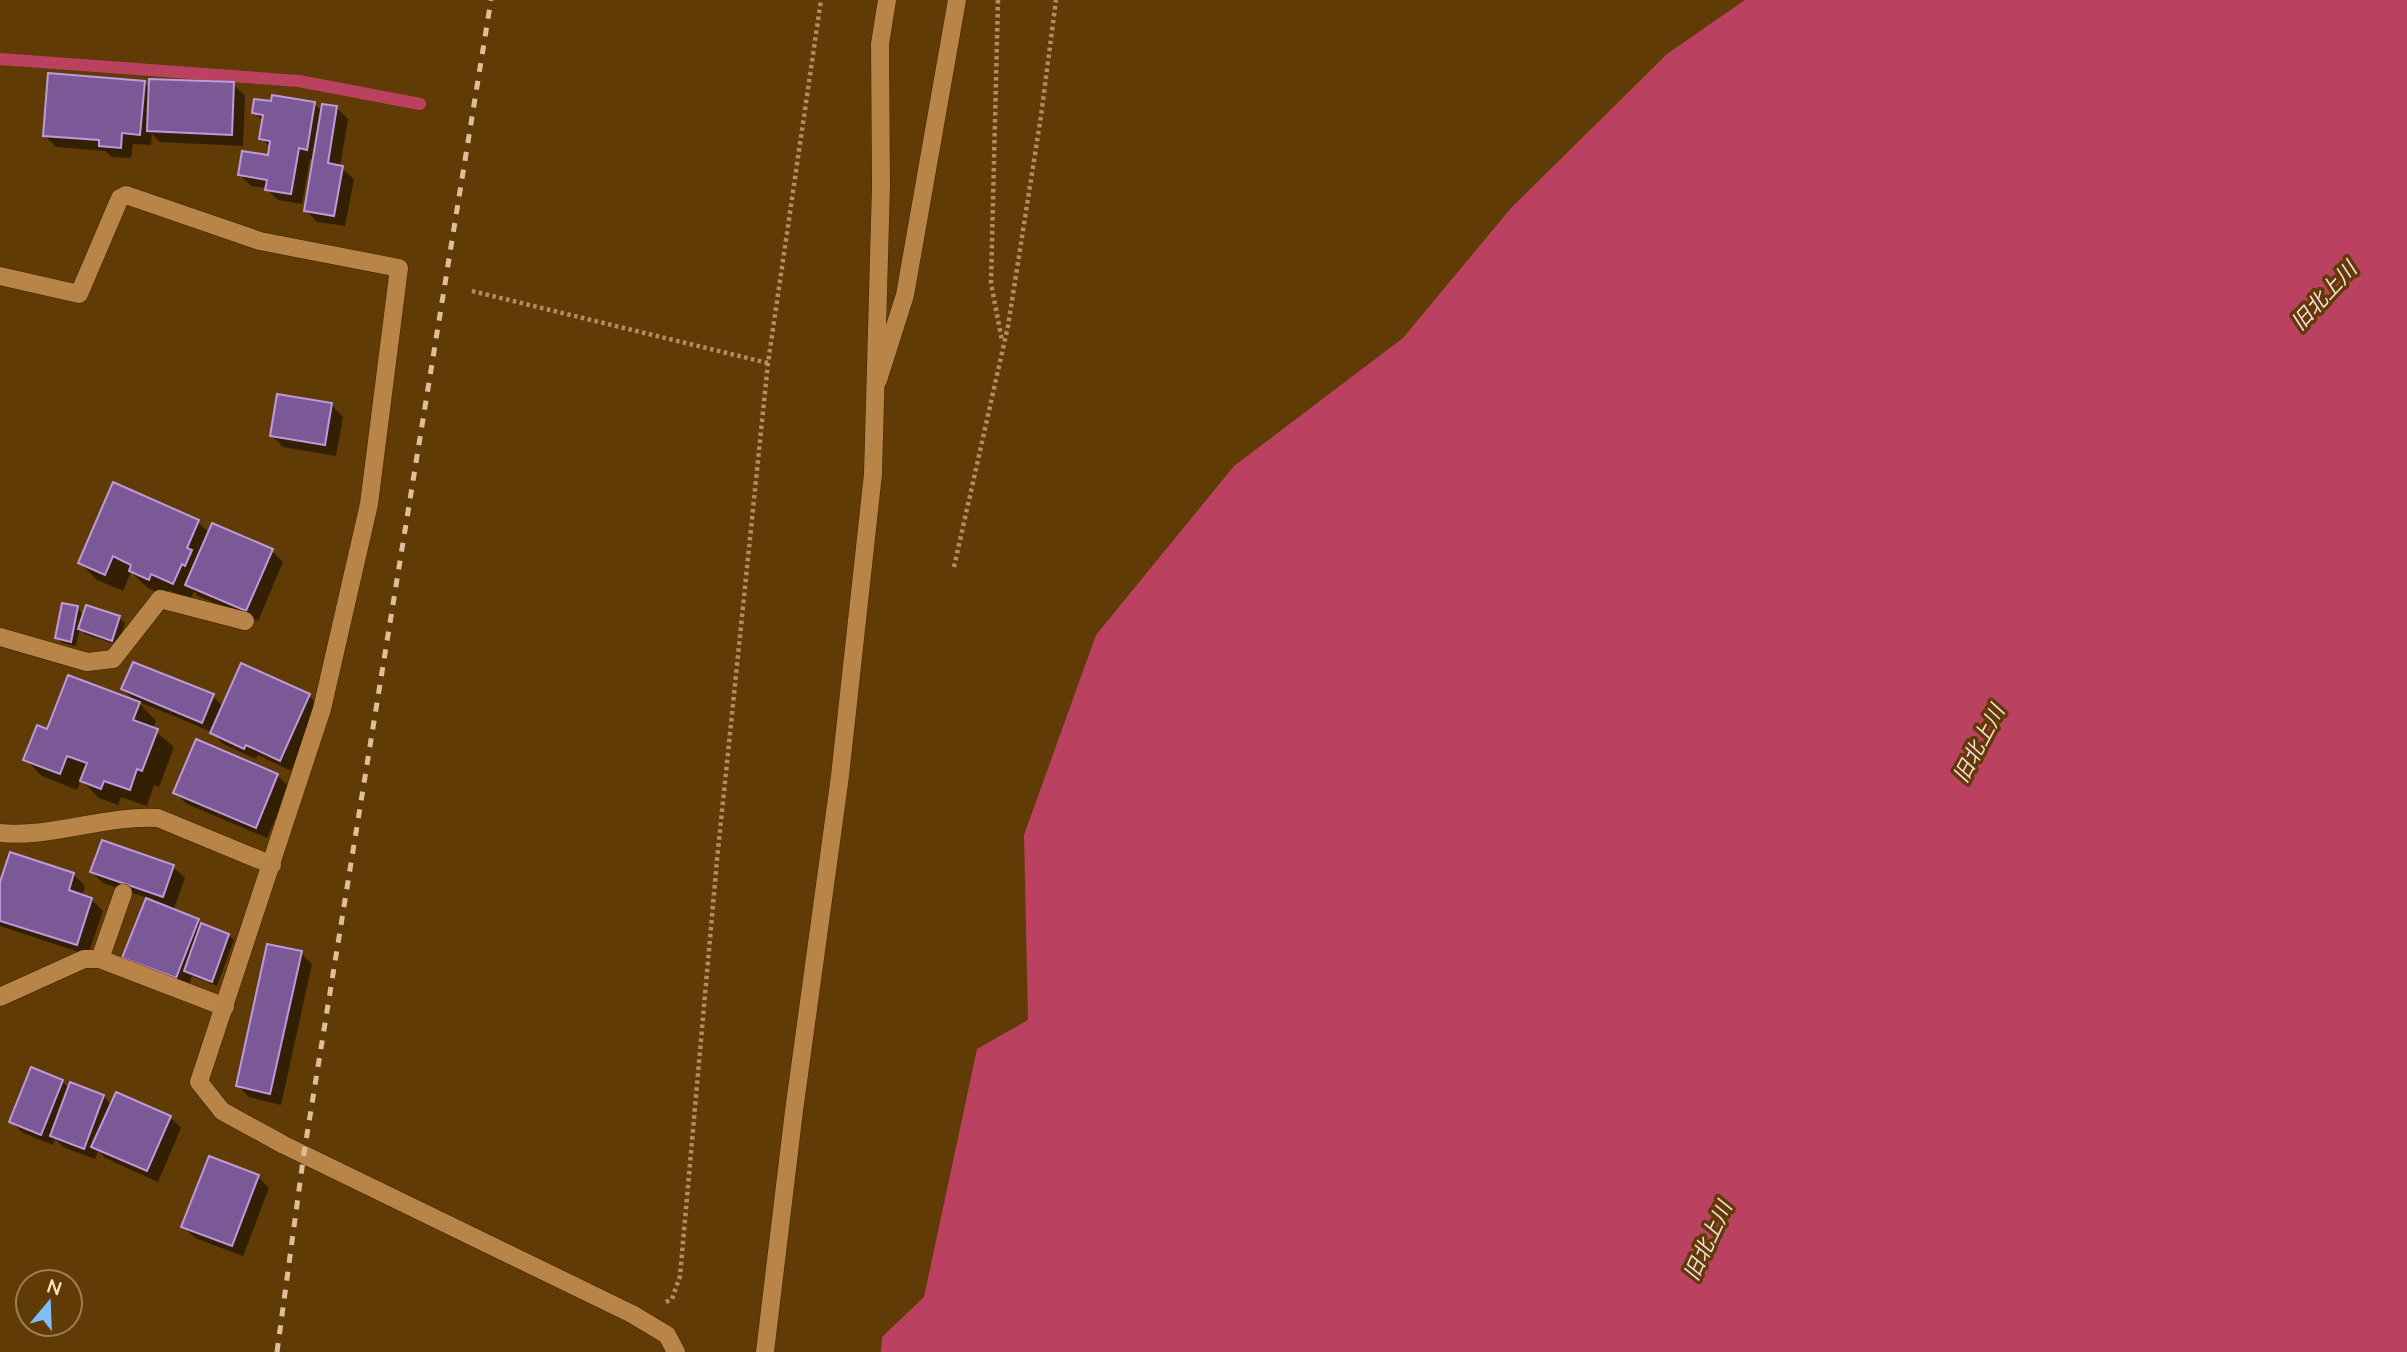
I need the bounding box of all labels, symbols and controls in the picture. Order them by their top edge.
water label: 旧北上川 [2285,254,2364,336]
water label: 旧北上川 [1947,699,2012,788]
water label: 旧北上川 [1678,1195,1739,1285]
north arrow [14,1268,84,1338]
text: N [43,1273,65,1302]

